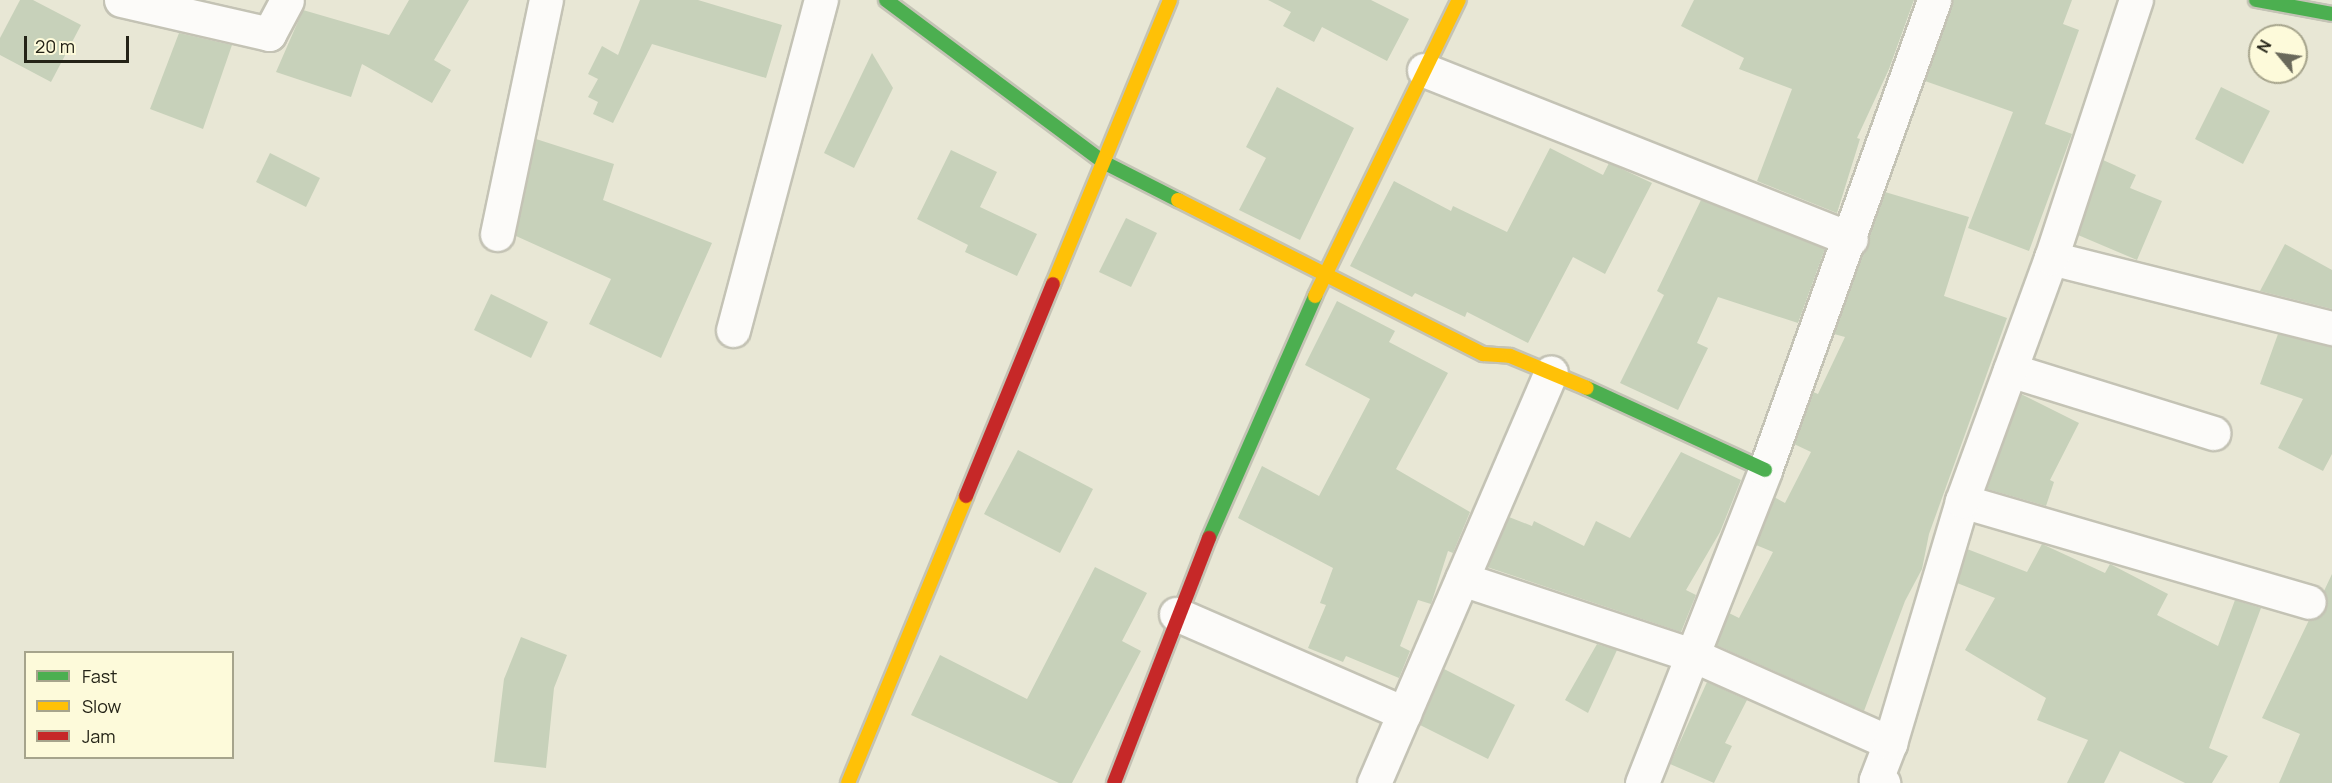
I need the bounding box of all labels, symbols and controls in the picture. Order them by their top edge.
scale bar [27,24,132,62]
north arrow [2248,24,2308,84]
text: 20 m [35,34,75,58]
text: N [2252,36,2276,57]
legend [24,651,234,759]
text: Fast [82,664,117,688]
text: Slow [82,694,121,718]
text: Jam [82,724,116,748]

